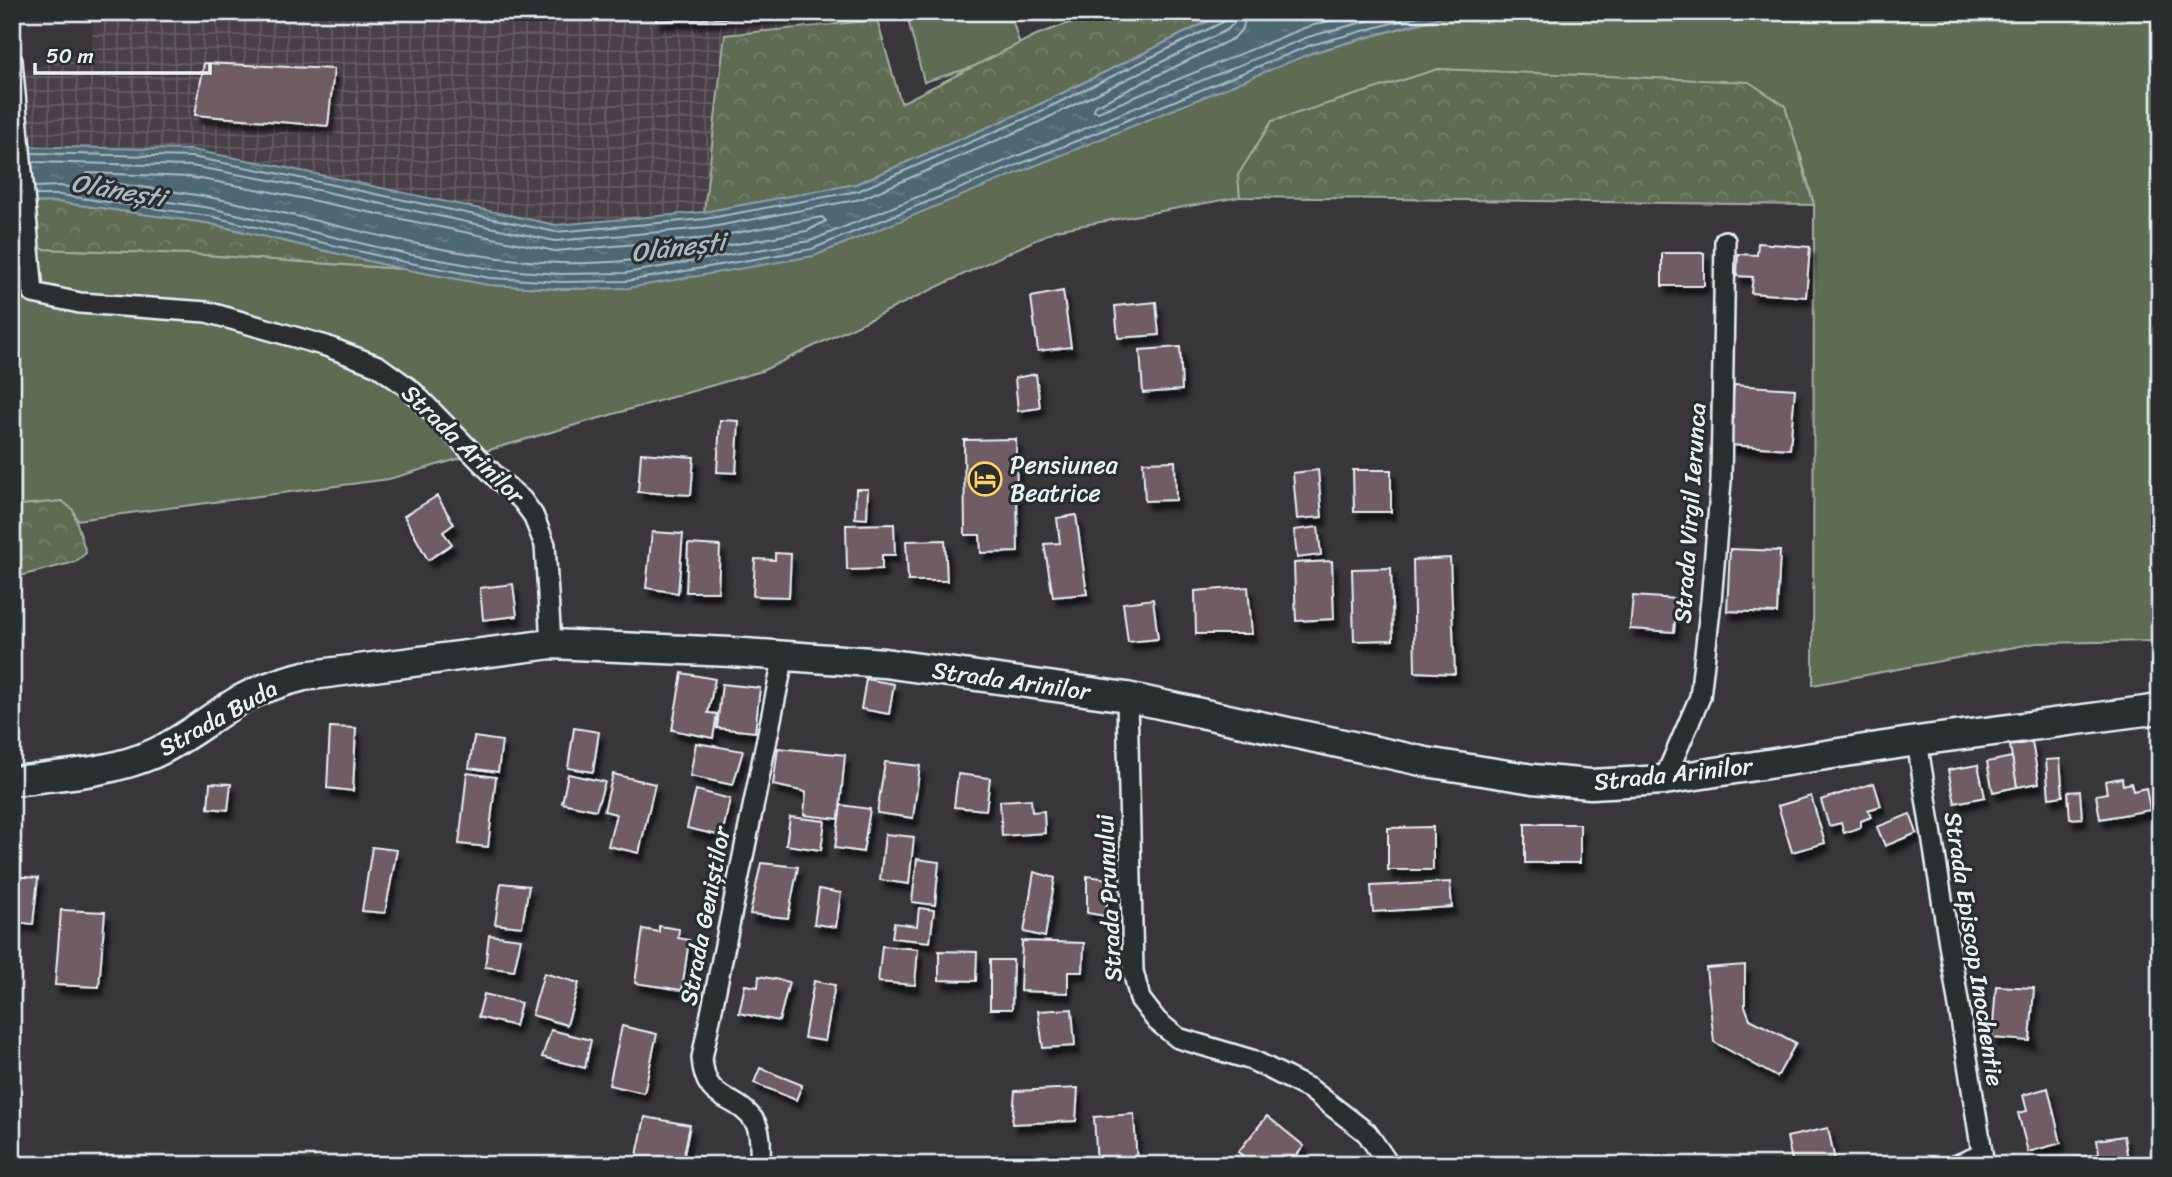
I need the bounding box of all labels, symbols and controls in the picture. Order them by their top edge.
scale bar [35,32,210,76]
text: 50 m [46,37,94,75]
water label: Olănești [68,159,173,222]
water label: Olănești [628,218,732,276]
street label: Strada Arinilor [391,374,536,516]
street label: Strada Virgil Ierunca [1661,401,1719,625]
place label: Pensiunea Beatrice [1010,444,1119,514]
hotel icon: Pensiunea Beatrice [966,460,1004,498]
street label: Strada Arinilor [929,649,1095,713]
street label: Strada Buda [150,668,286,768]
street label: Strada Arinilor [1592,745,1756,803]
street label: Strada Episcop Inochentie [1932,809,2016,1089]
street label: Strada Prunului [1084,813,1134,983]
street label: Strada Geniștilor [667,821,743,1009]

